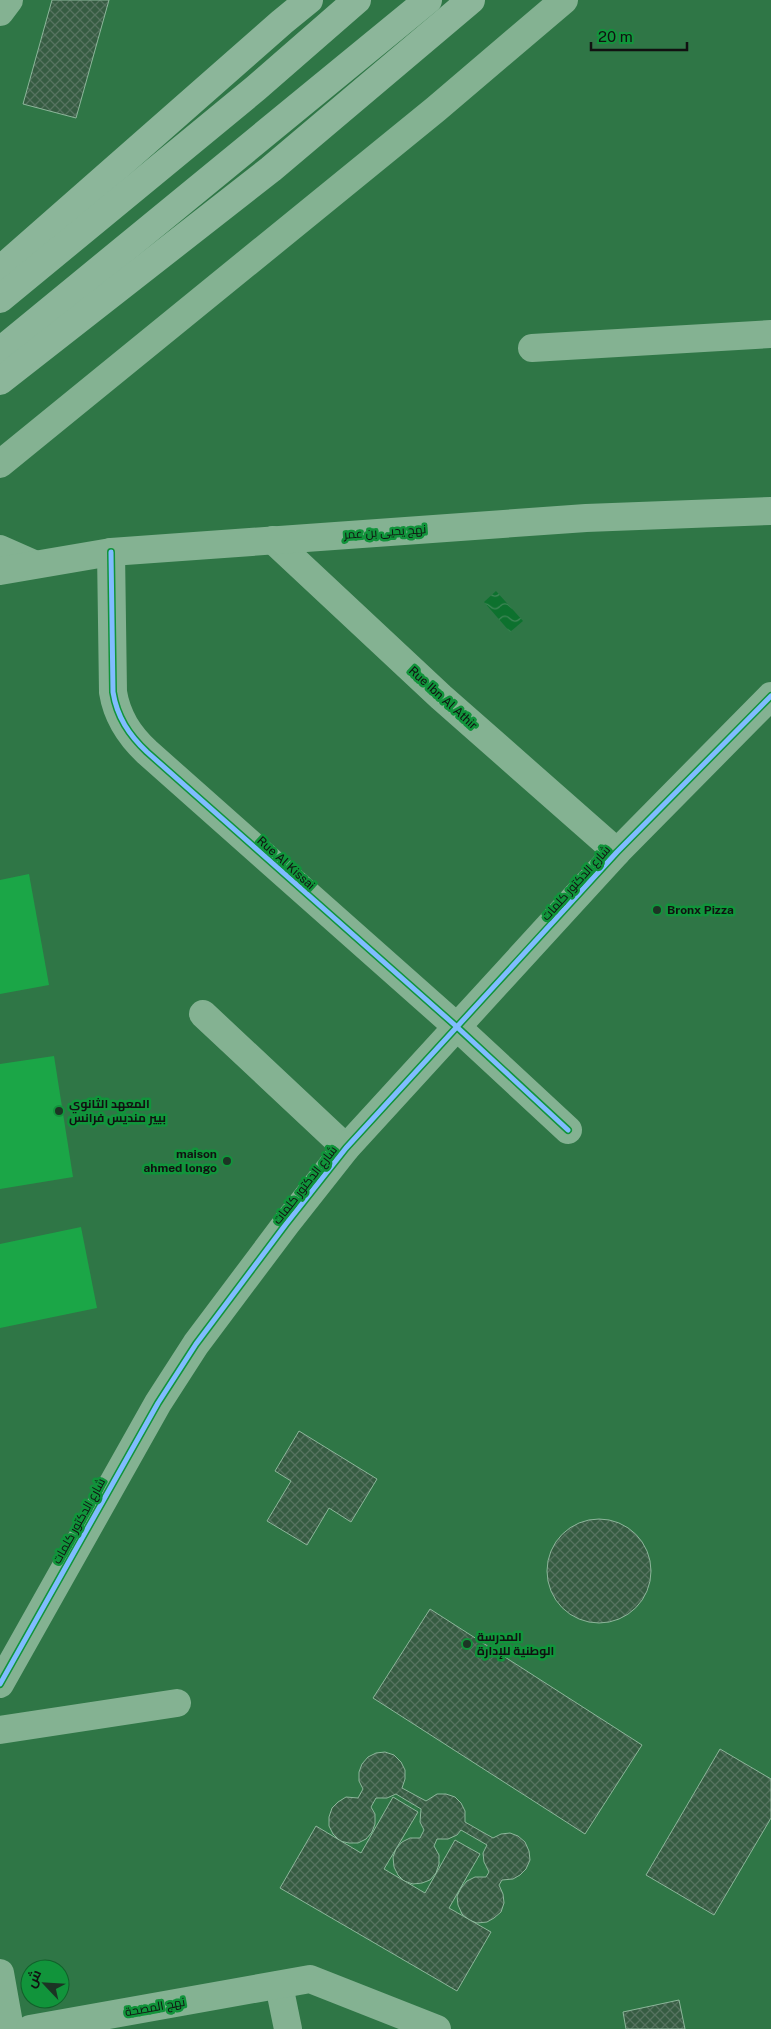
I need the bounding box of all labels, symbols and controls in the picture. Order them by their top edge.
scale bar [591,20,687,52]
text: 20 m [598,28,633,45]
street label: نهج يحيى بن عمر [342,522,427,543]
street label: Rue Ibn Al Athir [406,664,480,733]
street label: Rue Al Kissai [254,834,318,893]
street label: شارع الدكتور كلمات [539,843,614,924]
place label: Bronx Pizza [667,903,734,917]
marker: Bronx Pizza [651,904,663,916]
place label: المعهد الثانوي بيير منديس فرانس [69,1097,166,1126]
marker: المعهد الثانوي بيير منديس فرانس [53,1105,65,1117]
street label: شارع الدكتور كلمات [270,1143,341,1228]
place label: maison ahmed longo [144,1147,217,1175]
marker: maison ahmed longo [221,1155,233,1167]
street label: شارع الدكتور كلمات [50,1476,109,1567]
place label: المدرسة الوطنية للإدارة [477,1630,554,1659]
marker: المدرسة الوطنية للإدارة [461,1638,473,1650]
north arrow [20,1959,70,2009]
text: ش [22,1967,45,1990]
street label: نهج المصحة [124,1995,186,2020]

